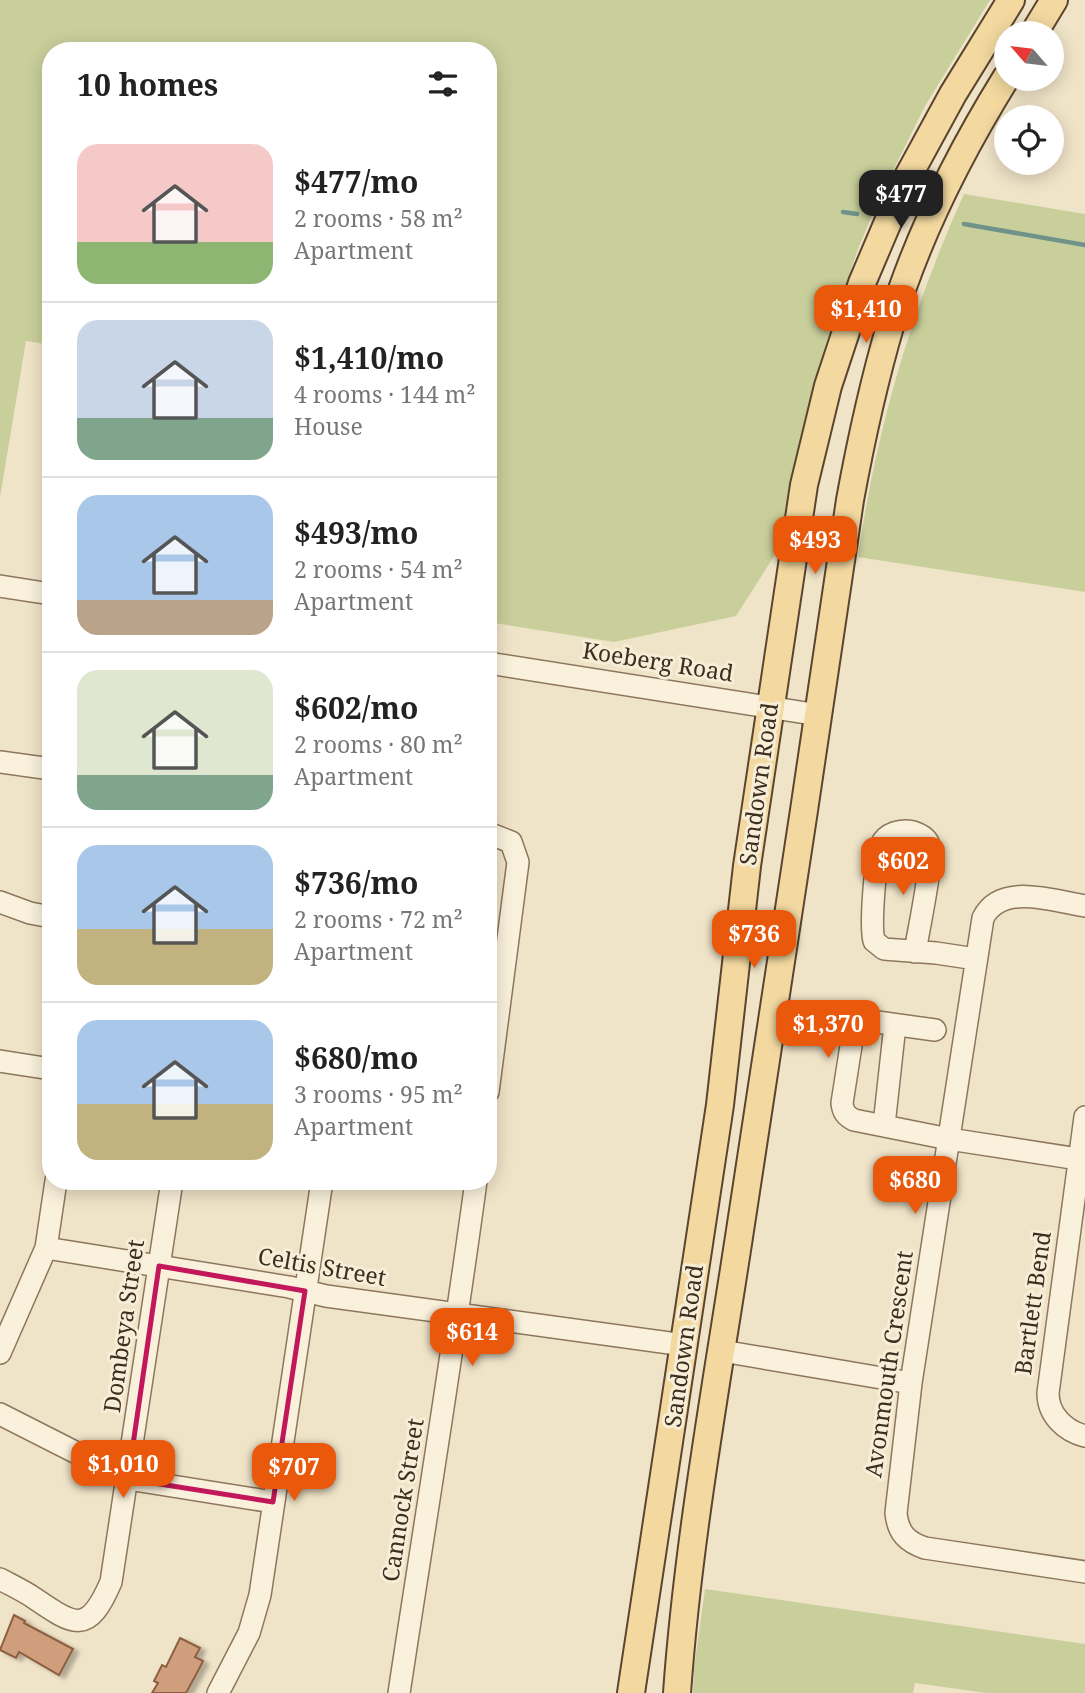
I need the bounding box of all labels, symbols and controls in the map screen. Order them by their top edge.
north arrow [994,21,1064,91]
map controls [994,21,1064,175]
text: 10 homes [77,64,218,105]
icon: filters [424,65,462,103]
button: locate [994,105,1064,175]
text: $477/mo [294,161,418,202]
pin: $477 [860,170,942,230]
icon: home [133,172,217,256]
text: $477 [875,177,927,209]
text: 2 rooms · 58 m² [294,202,463,234]
text: Apartment [294,234,413,266]
pin: $1,410 [809,286,923,345]
text: $1,410 [830,292,902,324]
text: $1,410/mo [294,337,444,378]
icon: home [133,348,217,432]
text: 4 rooms · 144 m² [294,378,476,410]
text: House [294,410,363,442]
text: $493/mo [294,512,418,553]
pin: $493 [774,516,856,576]
icon: home [133,523,217,607]
text: $493 [789,523,841,555]
text: 2 rooms · 54 m² [294,553,463,585]
text: Apartment [294,585,413,617]
street label: Koeberg Road [580,633,736,689]
text: $602/mo [294,687,418,728]
icon: home [133,698,217,782]
street label: Sandown Road [731,701,785,867]
text: 2 rooms · 80 m² [294,728,463,760]
text: Apartment [294,760,413,792]
pin: $602 [862,838,944,897]
text: $602 [877,844,929,876]
text: $736/mo [294,862,418,903]
icon: home [133,873,217,957]
text: 2 rooms · 72 m² [294,903,463,935]
pin: $736 [713,911,795,970]
text: $736 [728,917,780,949]
text: Apartment [294,935,413,967]
pin: $1,370 [771,1000,885,1060]
text: $1,370 [792,1007,864,1039]
text: $680/mo [294,1037,418,1078]
icon: home [133,1048,217,1132]
text: 3 rooms · 95 m² [294,1078,463,1110]
text: Apartment [294,1110,413,1142]
pin: $680 [874,1156,956,1216]
text: $680 [889,1163,941,1195]
street label: Bartlett Bend [1006,1229,1058,1377]
street label: Dombeya Street [95,1237,151,1414]
street label: Celtis Street [256,1239,389,1293]
street label: Avonmouth Crescent [856,1248,920,1479]
street label: Sandown Road [656,1263,710,1429]
pin: $614 [431,1308,513,1368]
text: $614 [446,1315,498,1347]
street label: Cannock Street [373,1416,431,1584]
pin: $1,010 [66,1440,180,1500]
pin: $707 [253,1444,335,1503]
text: $1,010 [87,1447,159,1479]
text: $707 [268,1450,320,1482]

